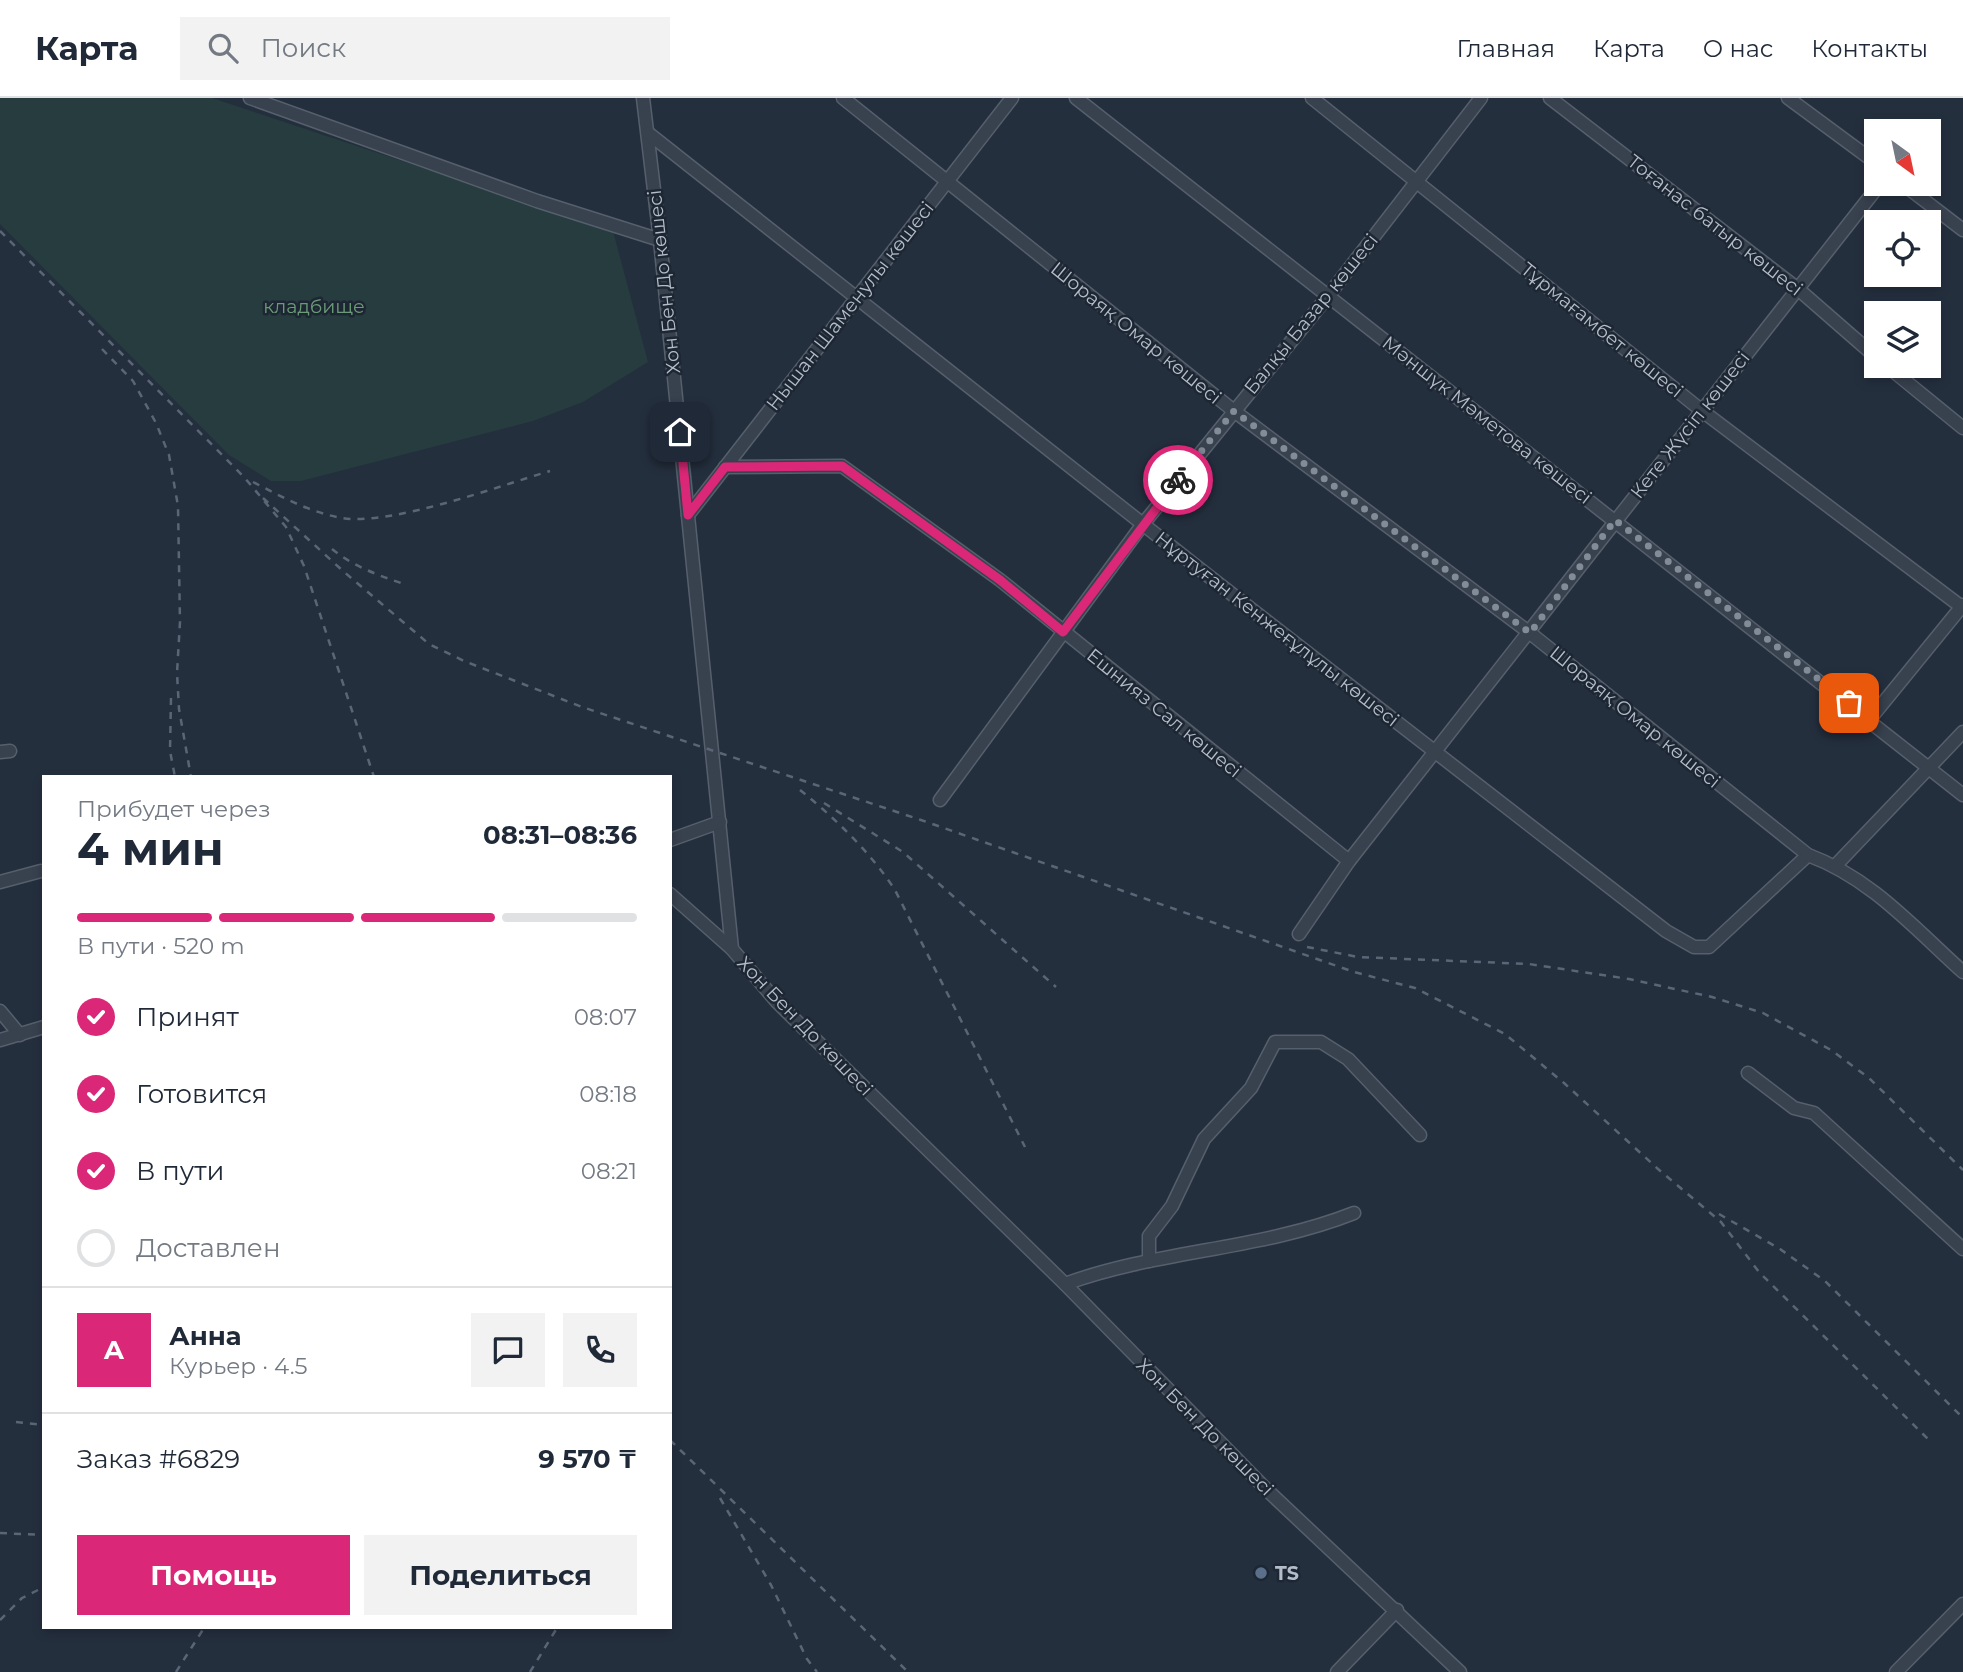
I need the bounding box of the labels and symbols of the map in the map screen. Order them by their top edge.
north arrow [1864,119,1941,196]
street label: Тоғанас батыр көшесі [1623,149,1807,301]
street label: Хон Бен До көшесі [643,189,685,375]
street label: Нышан Шаменулы көшесі [761,197,939,415]
street label: Балқы Базар көшесі [1239,229,1383,399]
street label: Шораяқ Омар көшесі [1046,257,1226,409]
street label: Тұрмағамбет көшесі [1516,258,1688,402]
park label: кладбище [263,295,365,318]
street label: Мәншүк Мәметова көшесі [1378,331,1596,509]
street label: Кете Жүсіп көшесі [1625,347,1755,503]
pin [650,402,710,462]
courier [1143,445,1213,515]
street label: Нұртуған Кенжеғұлұлы көшесі [1150,527,1404,731]
street label: Шораяқ Омар көшесі [1545,641,1725,793]
street label: Ешнияз Сал көшесі [1082,644,1246,782]
pin [1819,673,1879,733]
street label: Хон Бен До көшесі [732,951,878,1101]
street label: Хон Бен До көшесі [1131,1353,1279,1501]
place label: TS [1275,1562,1299,1585]
marker: TS [1253,1565,1269,1581]

